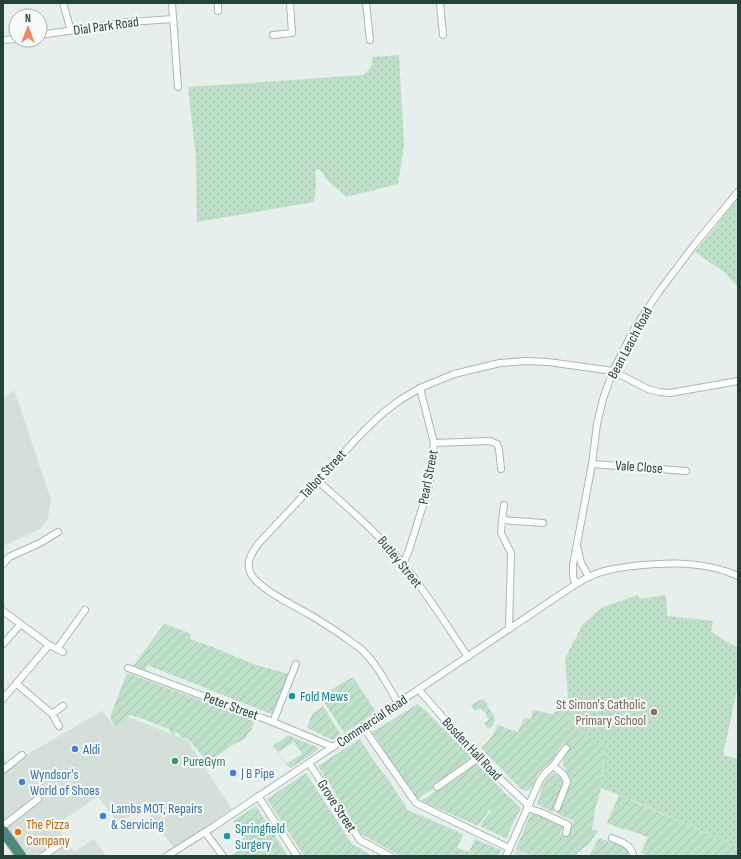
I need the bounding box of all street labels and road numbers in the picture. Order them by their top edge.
street label: Dial Park Road [72,13,140,39]
street label: Bean Leach Road [604,304,656,382]
street label: Talbot Street [296,446,350,502]
street label: Pearl Street [414,448,442,506]
street label: Vale Close [615,457,663,477]
street label: Butley Street [374,533,426,591]
street label: Peter Street [201,688,261,724]
street label: Commercial Road [333,691,411,751]
street label: Bosden Hall Road [438,714,506,784]
street label: Grove Street [314,777,360,835]

